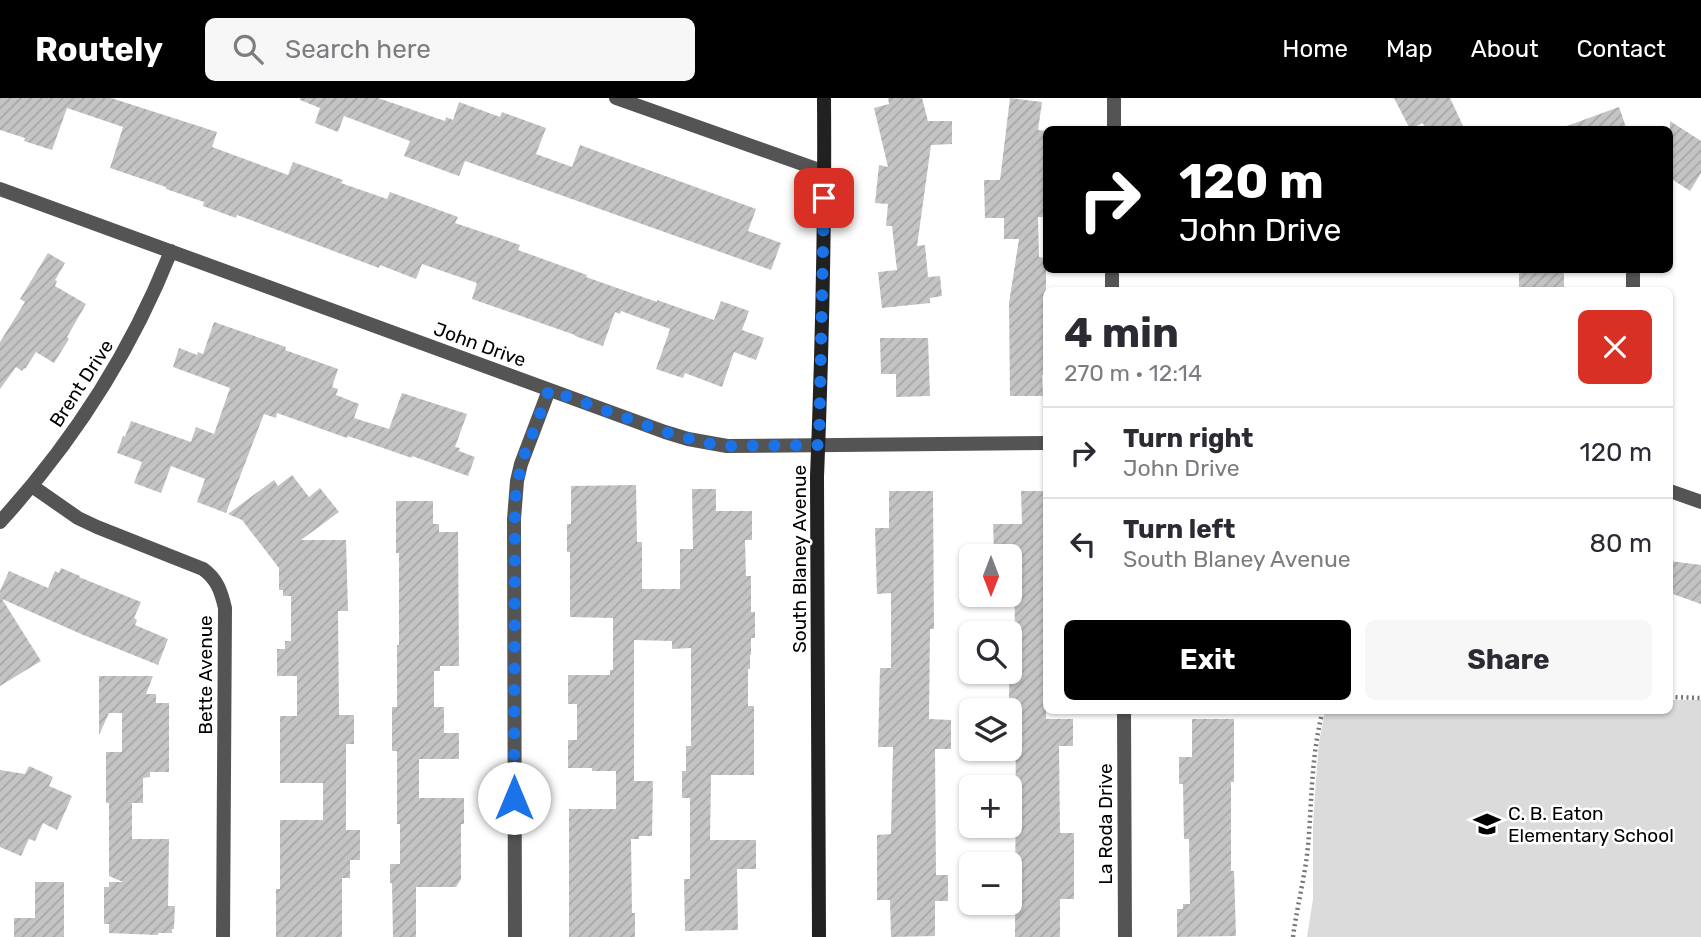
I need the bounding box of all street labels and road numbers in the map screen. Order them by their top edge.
street label: John Drive [431,317,529,372]
street label: Brent Drive [45,335,118,431]
street label: South Blaney Avenue [788,465,811,653]
street label: Bette Avenue [194,615,217,735]
street label: La Roda Drive [1094,763,1117,885]

